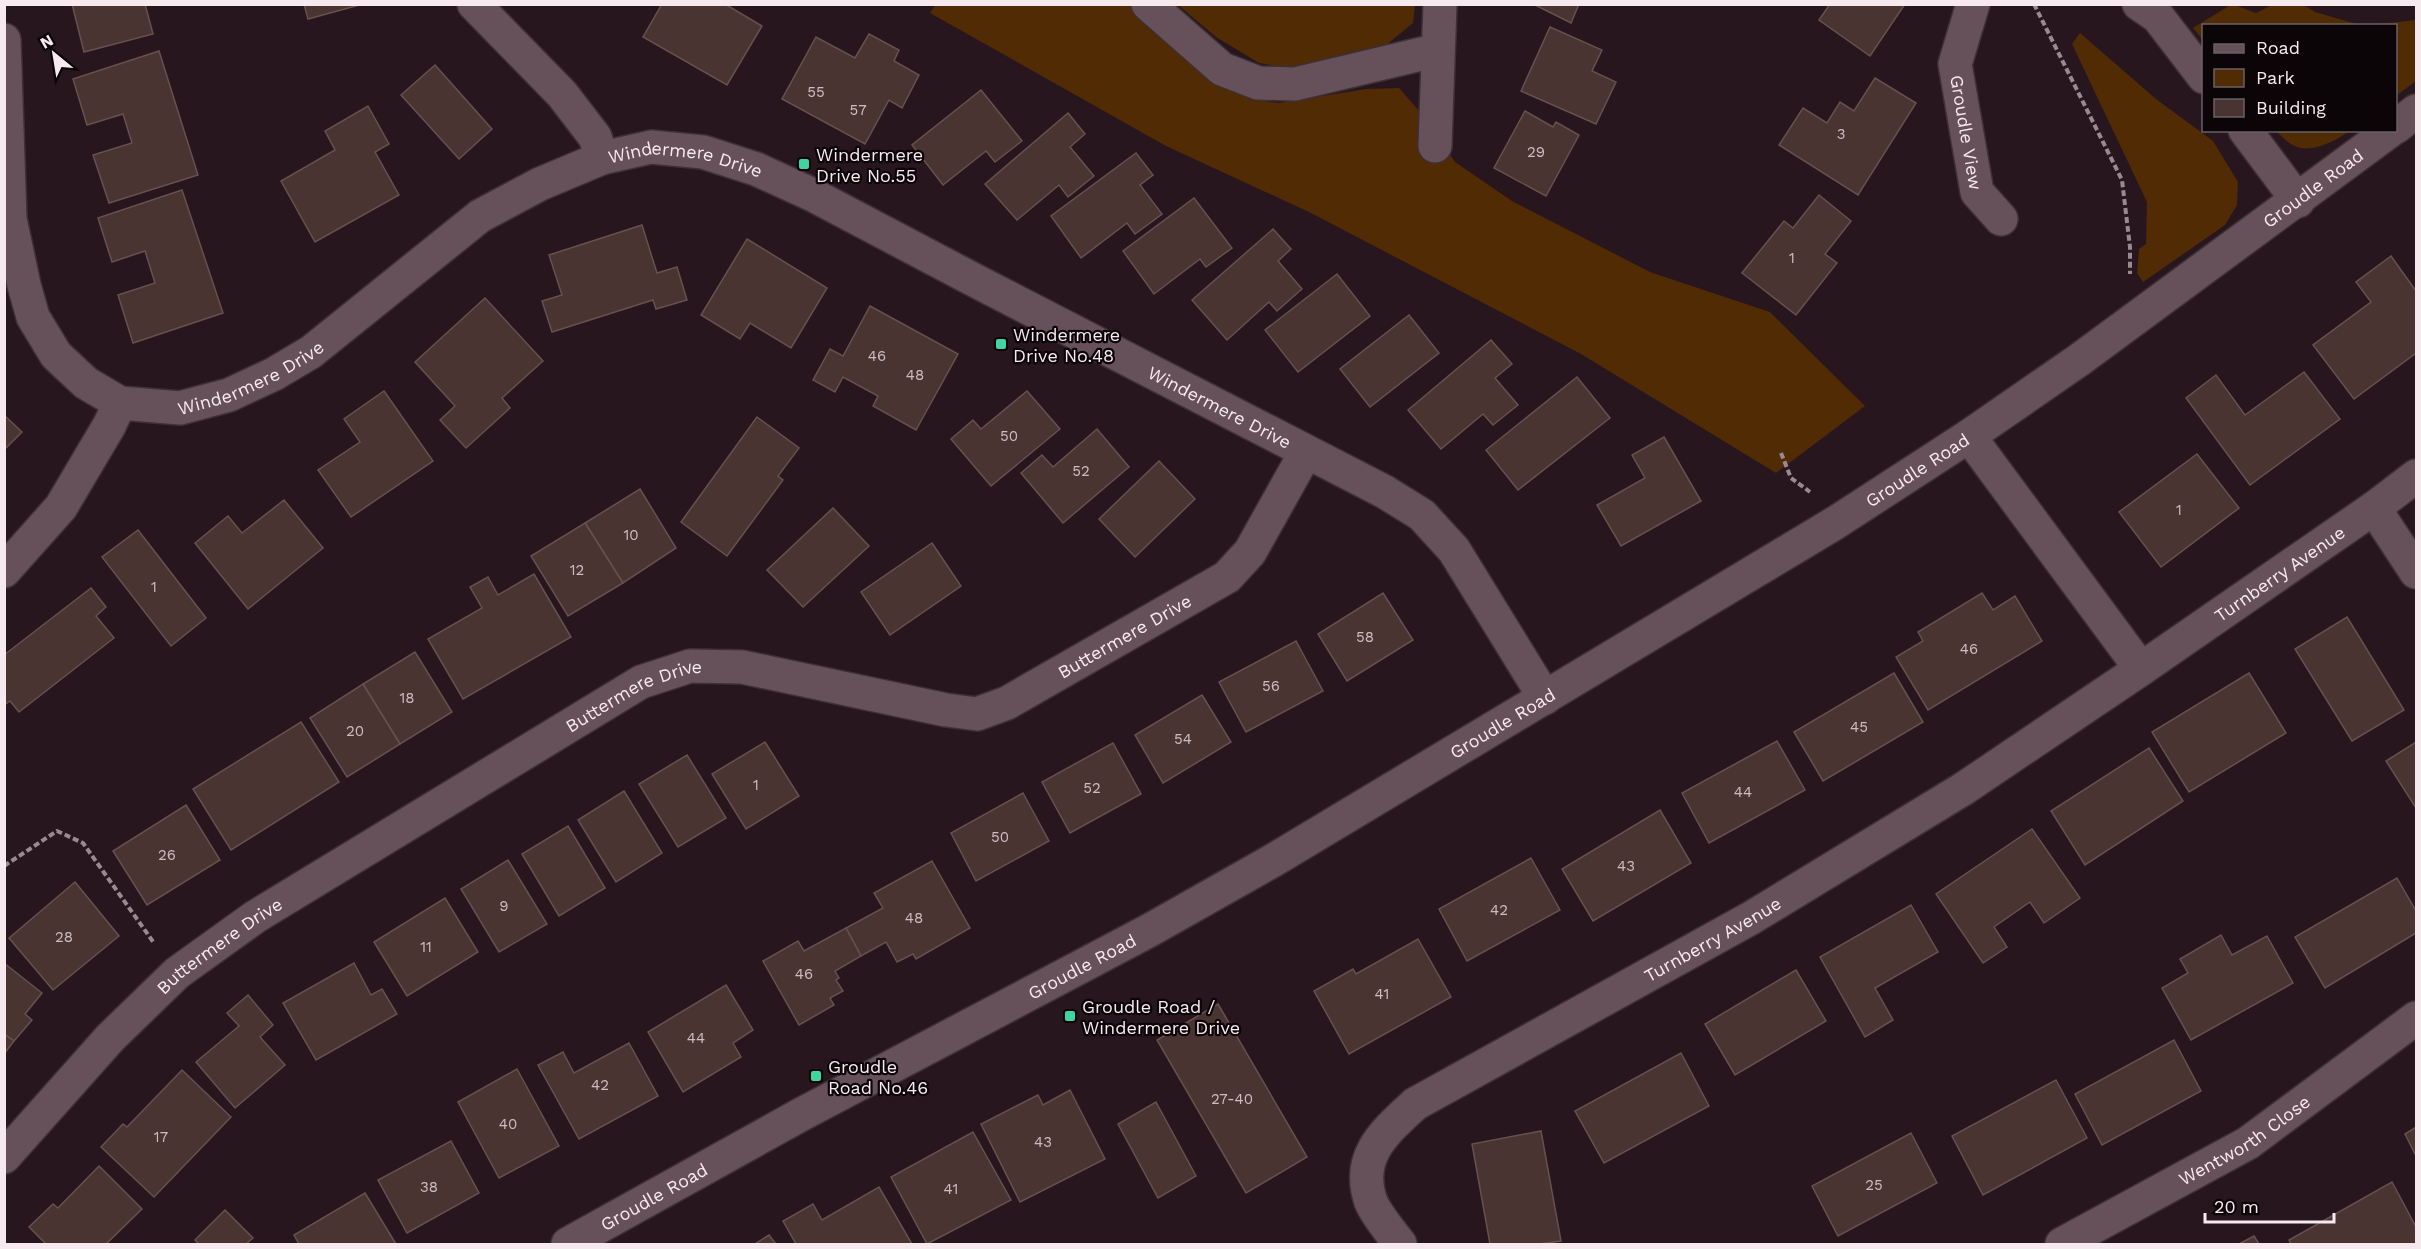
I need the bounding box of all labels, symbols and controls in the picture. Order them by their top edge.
north arrow [24,24,84,84]
legend [2202,24,2397,132]
text: N [37,30,57,53]
text: Road [2256,37,2300,58]
text: Park [2256,67,2295,88]
street label: Groudle View [1947,73,1987,192]
house number: 55 [807,83,825,101]
text: Building [2256,97,2326,118]
house number: 57 [849,101,867,119]
house number: 3 [1837,125,1845,143]
street label: Windermere Drive [606,137,766,181]
house number: 29 [1527,143,1545,161]
place label: Windermere Drive No.55 [816,144,923,186]
street label: Groudle Road [2258,144,2367,232]
marker: Windermere Drive No.55 [797,157,811,171]
house number: 1 [1789,249,1795,267]
place label: Windermere Drive No.48 [1013,324,1120,366]
street label: Windermere Drive [175,336,328,419]
marker: Windermere Drive No.48 [994,337,1008,351]
house number: 46 [868,347,886,365]
street label: Windermere Drive [1145,361,1295,452]
house number: 48 [906,366,924,384]
house number: 50 [1000,427,1018,445]
street label: Groudle Road [1861,428,1973,511]
house number: 52 [1072,462,1090,480]
house number: 1 [2176,501,2182,519]
street label: Turnberry Avenue [2210,521,2349,626]
house number: 10 [623,526,639,544]
house number: 12 [570,561,584,579]
house number: 1 [151,578,157,596]
street label: Buttermere Drive [1054,589,1195,682]
house number: 58 [1356,628,1374,646]
house number: 46 [1960,640,1978,658]
street label: Buttermere Drive [561,655,702,736]
house number: 56 [1262,677,1280,695]
street label: Groudle Road [1446,683,1559,763]
house number: 18 [399,689,415,707]
house number: 45 [1850,718,1868,736]
house number: 20 [346,722,364,740]
house number: 54 [1174,730,1192,748]
house number: 1 [753,776,759,794]
house number: 52 [1083,779,1101,797]
house number: 44 [1734,783,1752,801]
house number: 50 [991,828,1009,846]
house number: 26 [158,846,176,864]
house number: 43 [1617,857,1635,875]
street label: Turnberry Avenue [1640,892,1785,986]
street label: Buttermere Drive [152,893,286,998]
house number: 9 [499,897,509,915]
house number: 42 [1490,901,1508,919]
house number: 48 [905,909,923,927]
house number: 28 [55,928,73,946]
street label: Groudle Road [1024,929,1139,1003]
house number: 11 [420,938,432,956]
house number: 46 [795,965,813,983]
house number: 41 [1375,985,1389,1003]
place label: Groudle Road / Windermere Drive [1082,996,1240,1038]
marker: Groudle Road / Windermere Drive [1063,1009,1077,1023]
house number: 44 [687,1029,705,1047]
place label: Groudle Road No.46 [828,1056,928,1098]
marker: Groudle Road No.46 [809,1069,823,1083]
house number: 42 [591,1076,609,1094]
house number: 27-40 [1211,1090,1253,1108]
street label: Wentworth Close [2175,1090,2314,1189]
house number: 40 [499,1115,517,1133]
house number: 17 [154,1128,168,1146]
house number: 43 [1034,1133,1052,1151]
street label: Groudle Road [596,1158,711,1235]
house number: 25 [1865,1176,1883,1194]
house number: 38 [420,1178,438,1196]
house number: 41 [944,1180,958,1198]
scale bar [2205,1186,2334,1224]
text: 20 m [2214,1196,2259,1217]

